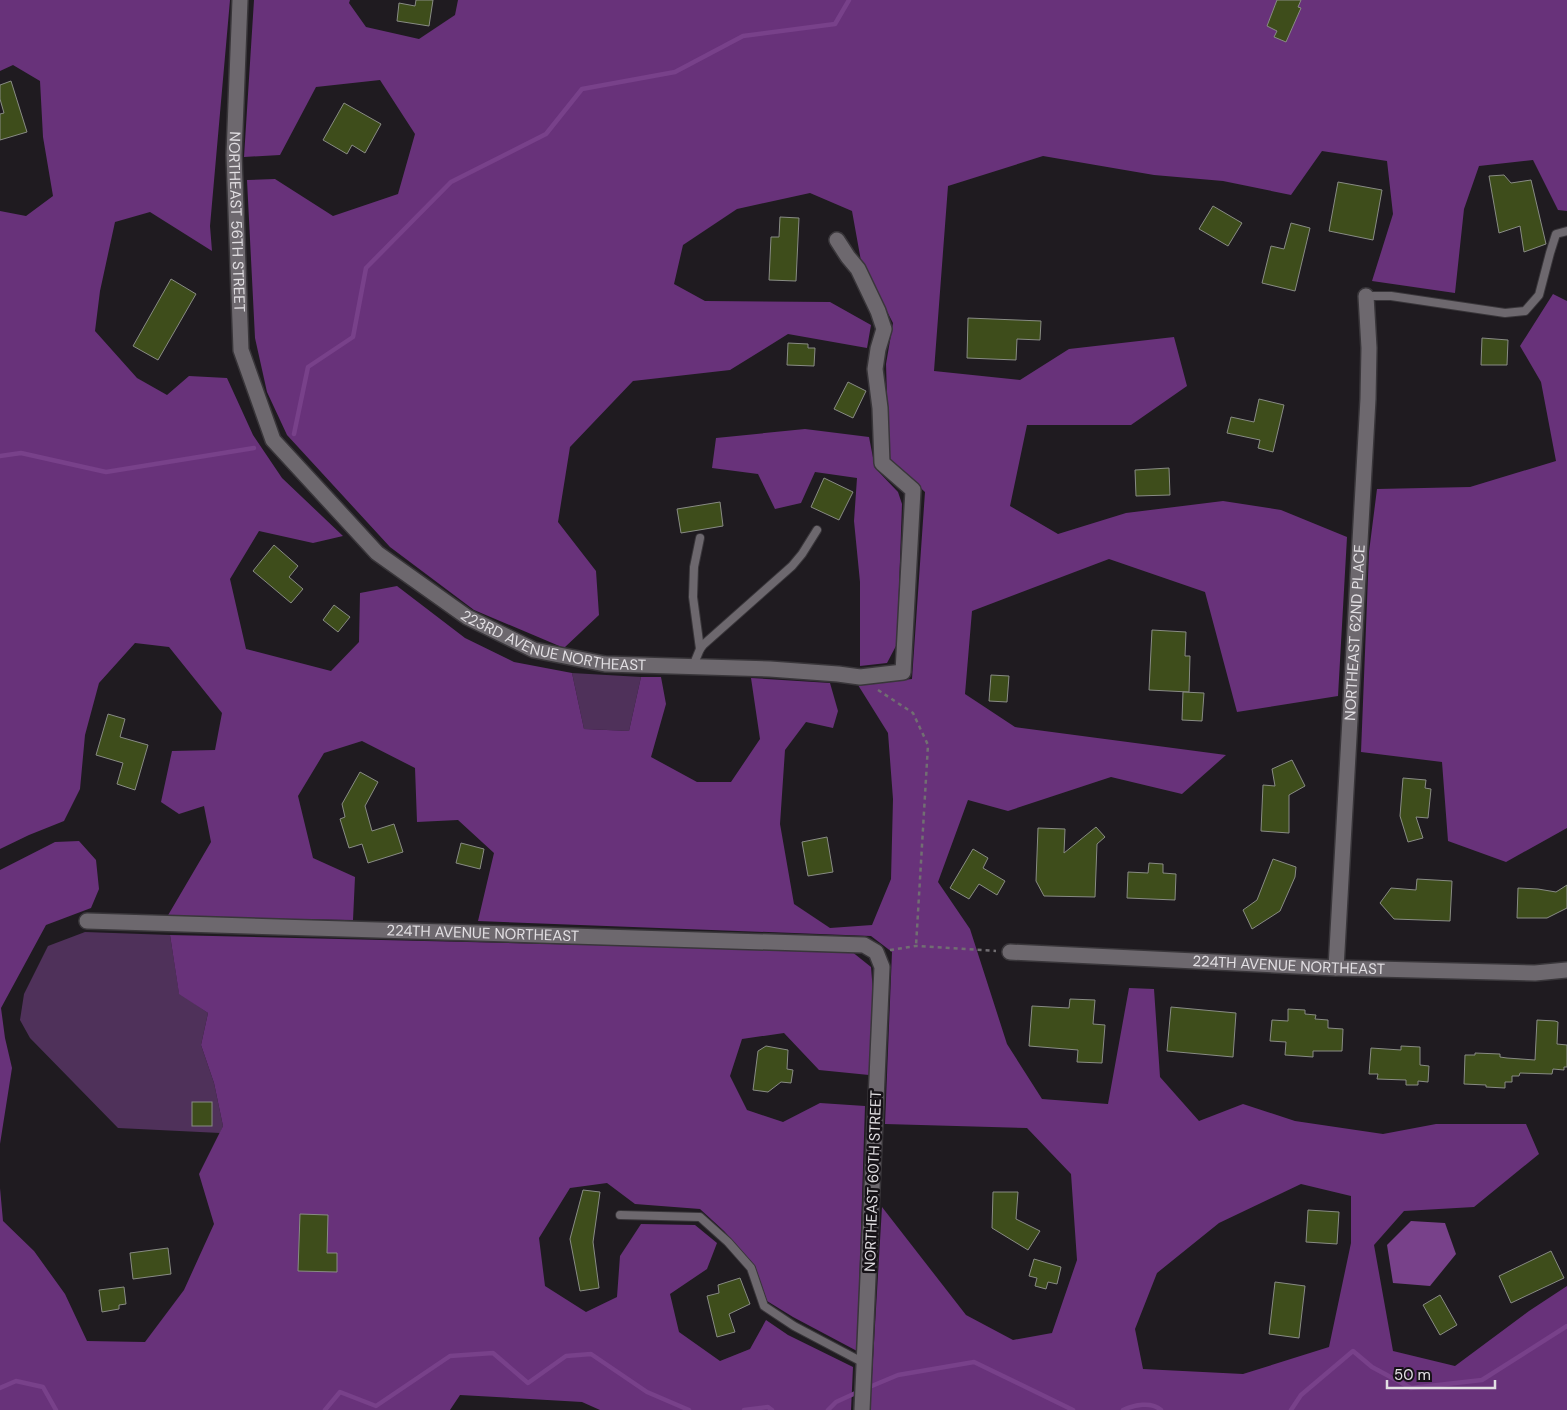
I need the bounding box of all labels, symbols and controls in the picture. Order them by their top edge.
street label: NORTHEAST 56TH STREET [224,131,250,313]
street label: NORTHEAST 62ND PLACE [1340,544,1370,721]
street label: 223RD AVENUE NORTHEAST [456,605,646,675]
street label: 224TH AVENUE NORTHEAST [386,920,579,946]
street label: 224TH AVENUE NORTHEAST [1192,951,1385,979]
street label: NORTHEAST 60TH STREET [860,1090,886,1272]
scale bar [1387,1358,1494,1390]
text: 50 m [1394,1365,1431,1385]

